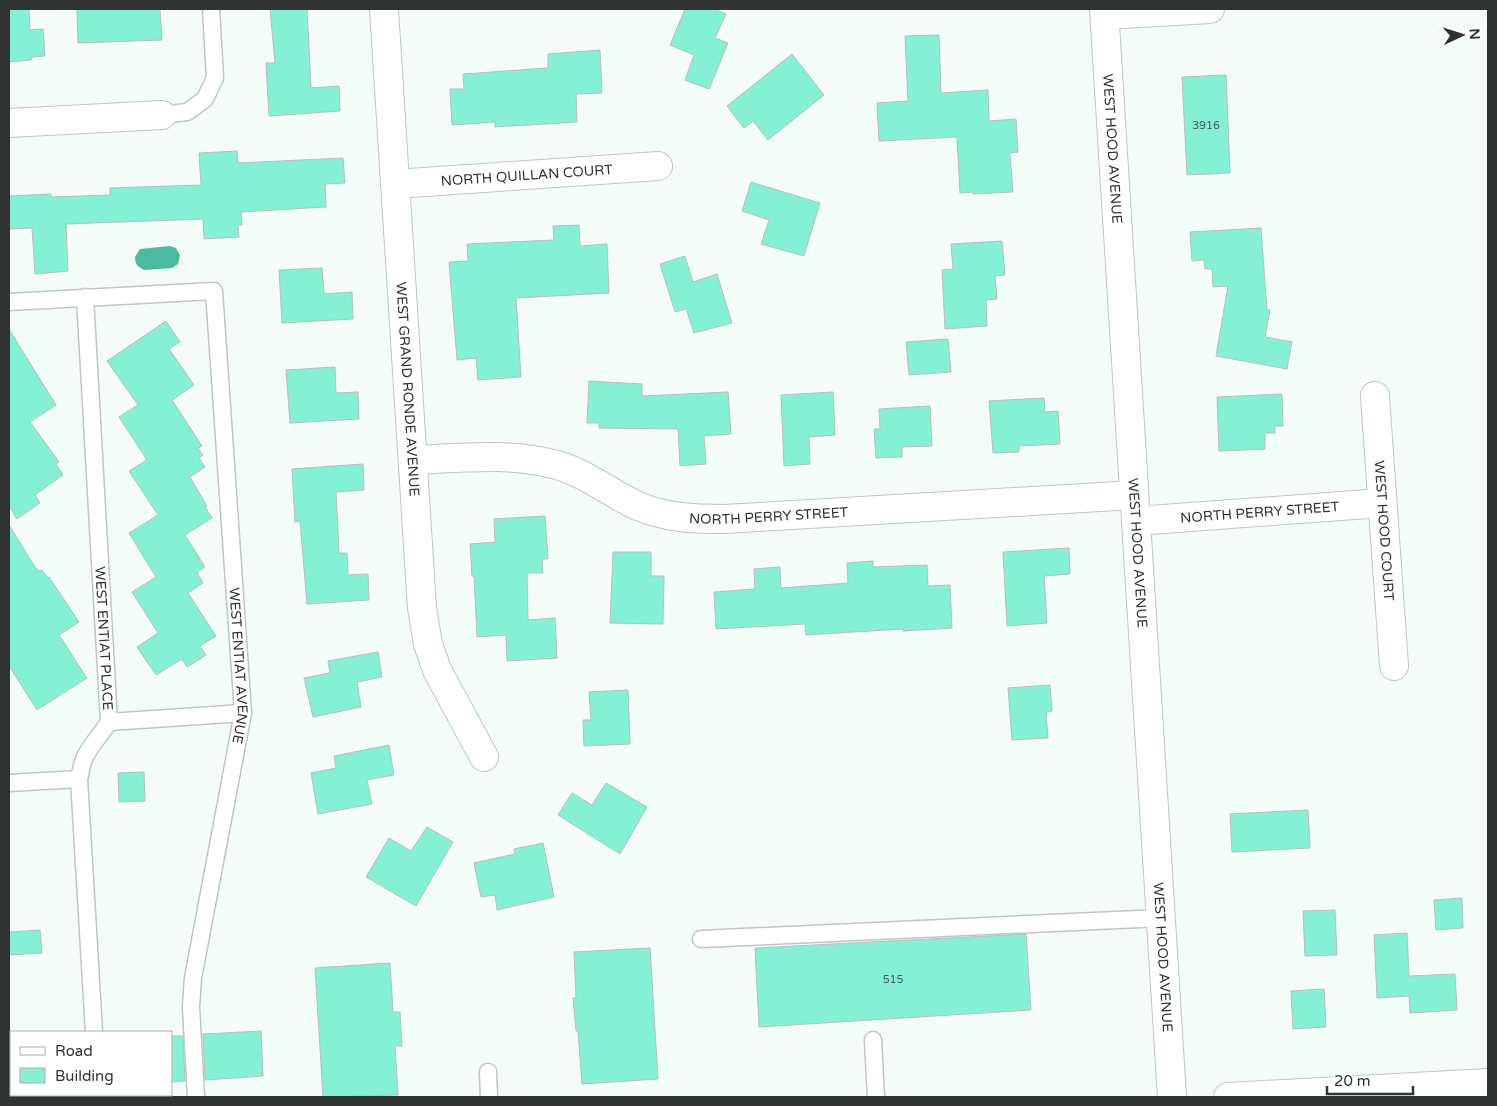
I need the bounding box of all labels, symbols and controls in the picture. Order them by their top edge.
north arrow [1437,10,1487,60]
text: N [1466,28,1483,40]
street label: WEST HOOD AVENUE [1100,73,1126,224]
house number: 3916 [1192,119,1220,132]
street label: NORTH QUILLAN COURT [440,161,614,189]
street label: WEST GRAND RONDE AVENUE [393,282,423,497]
street label: WEST HOOD COURT [1371,460,1398,602]
street label: WEST HOOD AVENUE [1125,477,1151,628]
street label: NORTH PERRY STREET [1180,498,1340,526]
street label: NORTH PERRY STREET [689,503,849,528]
street label: WEST ENTIAT PLACE [92,566,117,711]
street label: WEST ENTIAT AVENUE [226,587,252,745]
street label: WEST HOOD AVENUE [1150,882,1176,1033]
house number: 515 [883,973,903,986]
legend [10,1031,172,1096]
text: Road [55,1042,93,1060]
scale bar [1327,1064,1413,1096]
text: Building [55,1067,114,1085]
text: 20 m [1334,1072,1371,1090]

